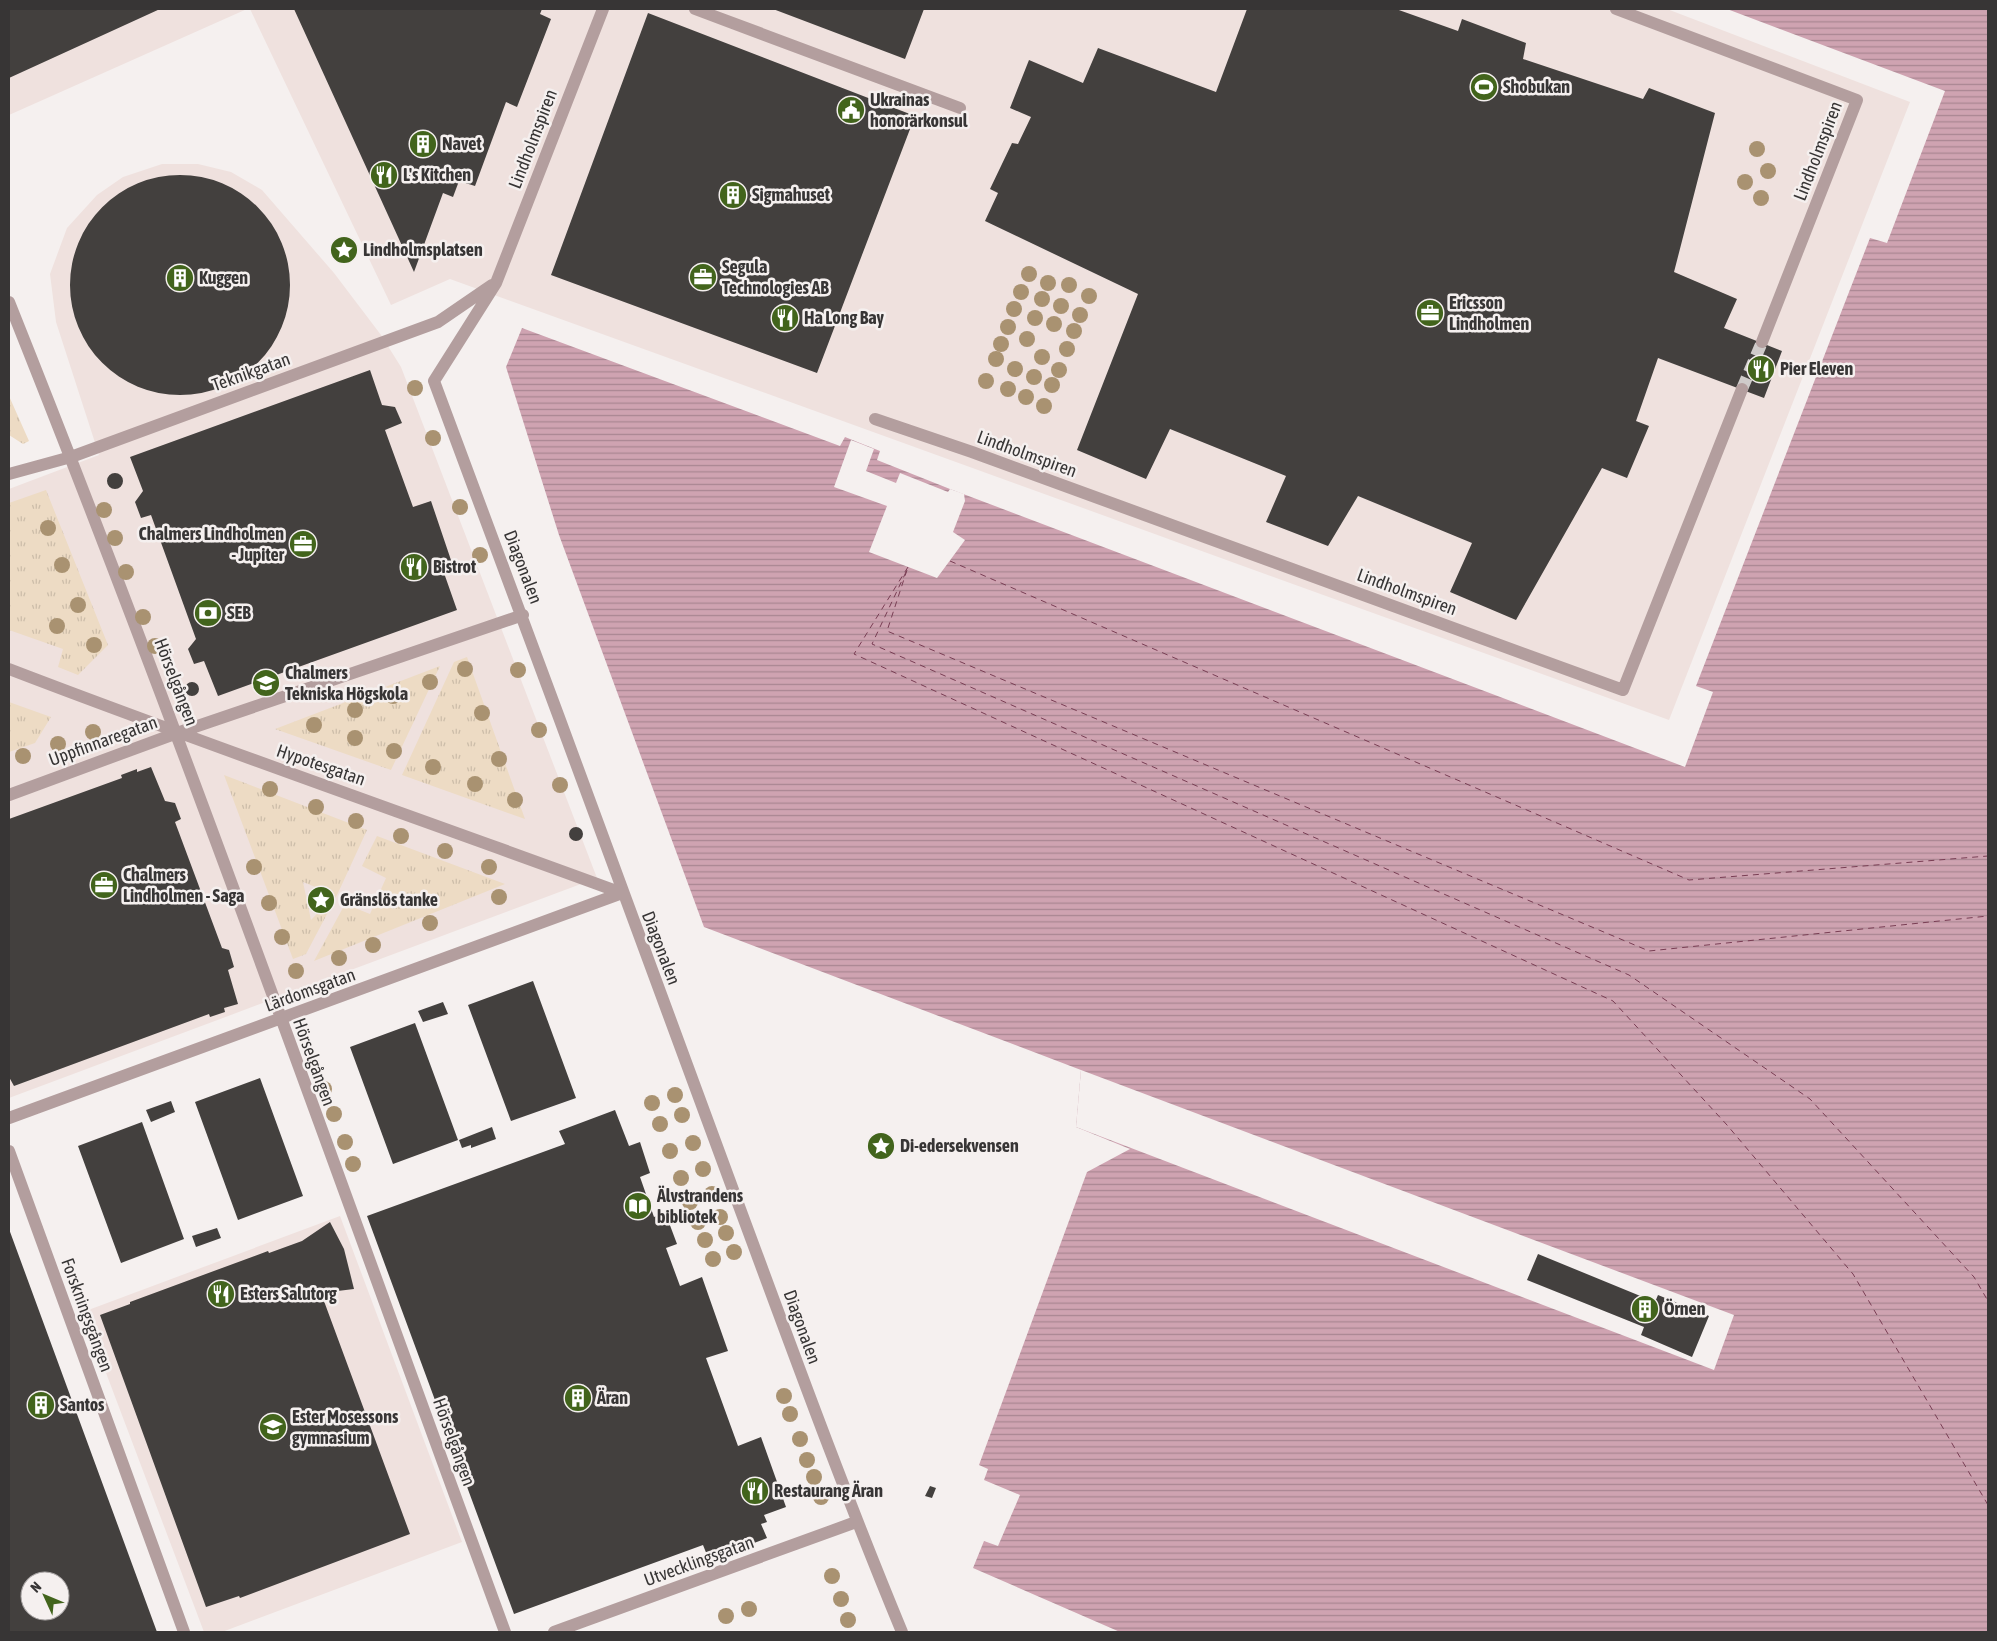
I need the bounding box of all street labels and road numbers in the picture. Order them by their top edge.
street label: Lindholmspiren [504,86,561,191]
street label: Lindholmspiren [1789,98,1846,203]
street label: Teknikgatan [209,348,293,395]
street label: Lindholmspiren [974,426,1080,481]
street label: Diagonalen [500,527,547,607]
street label: Lindholmspiren [1354,564,1460,619]
street label: Hörselgången [150,635,203,729]
street label: Uppfinnaregatan [46,711,160,770]
street label: Hypotesgatan [274,740,368,790]
street label: Diagonalen [638,908,685,988]
street label: Lärdomsgatan [262,963,358,1016]
street label: Hörselgången [289,1015,340,1109]
street label: Forskningsgången [57,1255,118,1375]
street label: Diagonalen [779,1287,826,1367]
street label: Hörselgången [429,1395,480,1489]
street label: Utvecklingsgatan [641,1531,757,1590]

